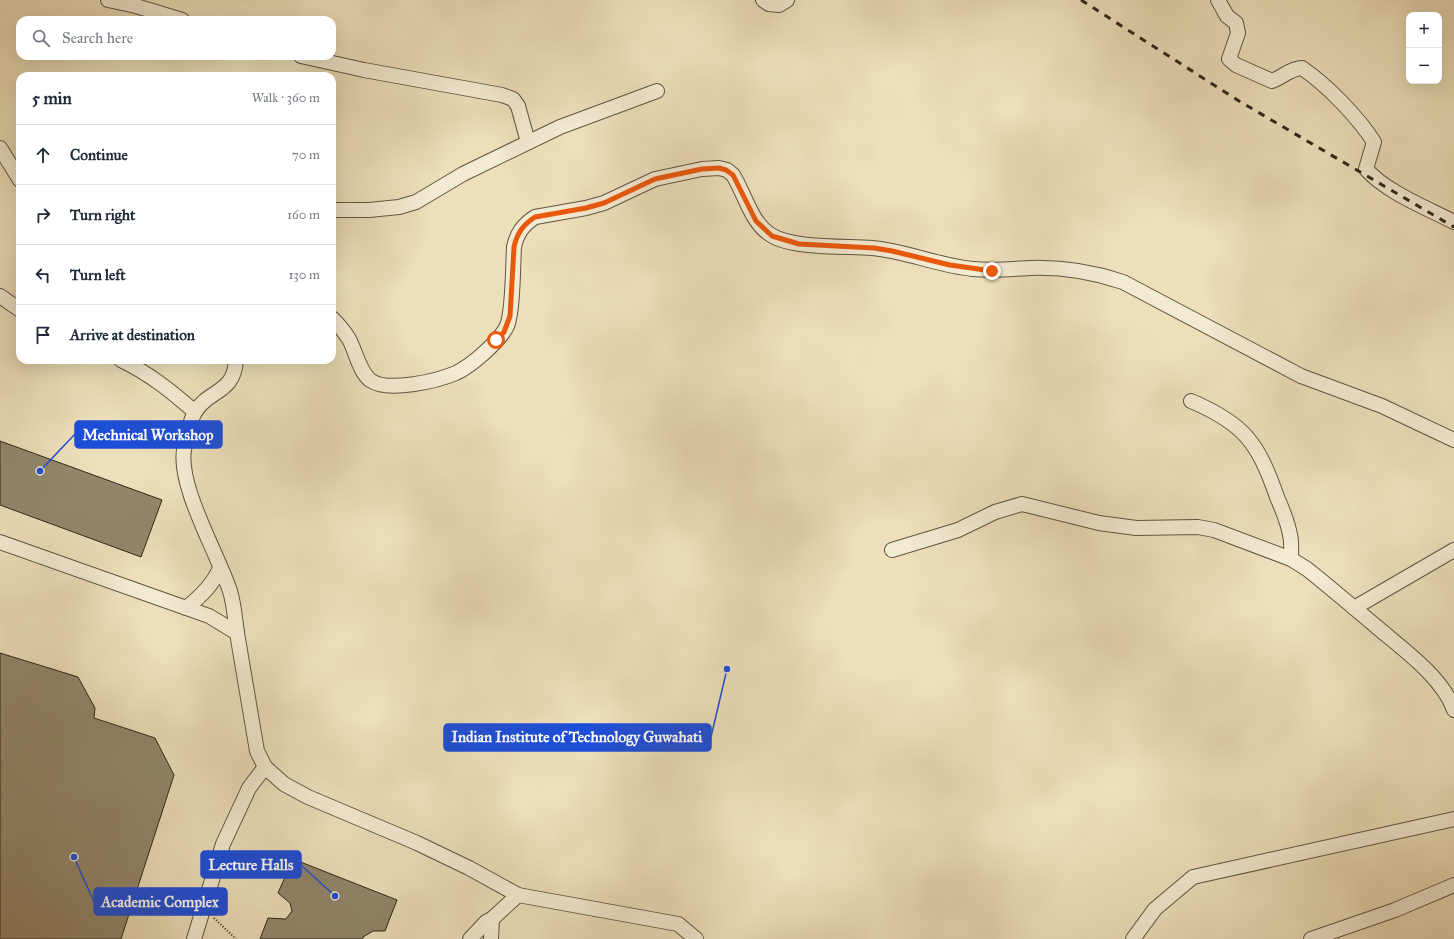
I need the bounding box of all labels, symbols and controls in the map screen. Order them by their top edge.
map controls [1406,12,1442,84]
button: + [1406,12,1442,48]
search box [16,16,336,60]
icon: search [30,27,52,49]
text: Search here [62,29,133,47]
button: − [1406,48,1442,84]
text: 5 min [32,88,72,109]
text: Walk · 360 m [252,90,320,106]
icon: ahead [32,144,54,166]
text: Continue [70,146,128,164]
text: 70 m [292,147,320,163]
icon: right [32,204,54,226]
text: Turn right [70,206,135,224]
text: 160 m [287,207,320,223]
route end [983,262,1001,280]
icon: left [32,264,54,286]
text: Turn left [70,266,126,284]
text: 130 m [288,267,320,283]
icon: arrive [32,324,54,346]
text: Arrive at destination [70,326,195,344]
route start [487,331,505,349]
callout: Mechnical Workshop [75,421,222,448]
text: Mechnical Workshop [82,426,214,445]
callout: Indian Institute of Technology Guwahati [444,724,711,751]
text: Indian Institute of Technology Guwahati [451,728,703,747]
callout: Lecture Halls [201,851,301,878]
text: Lecture Halls [209,856,294,874]
callout: Academic Complex [94,888,227,915]
text: Academic Complex [100,893,219,912]

